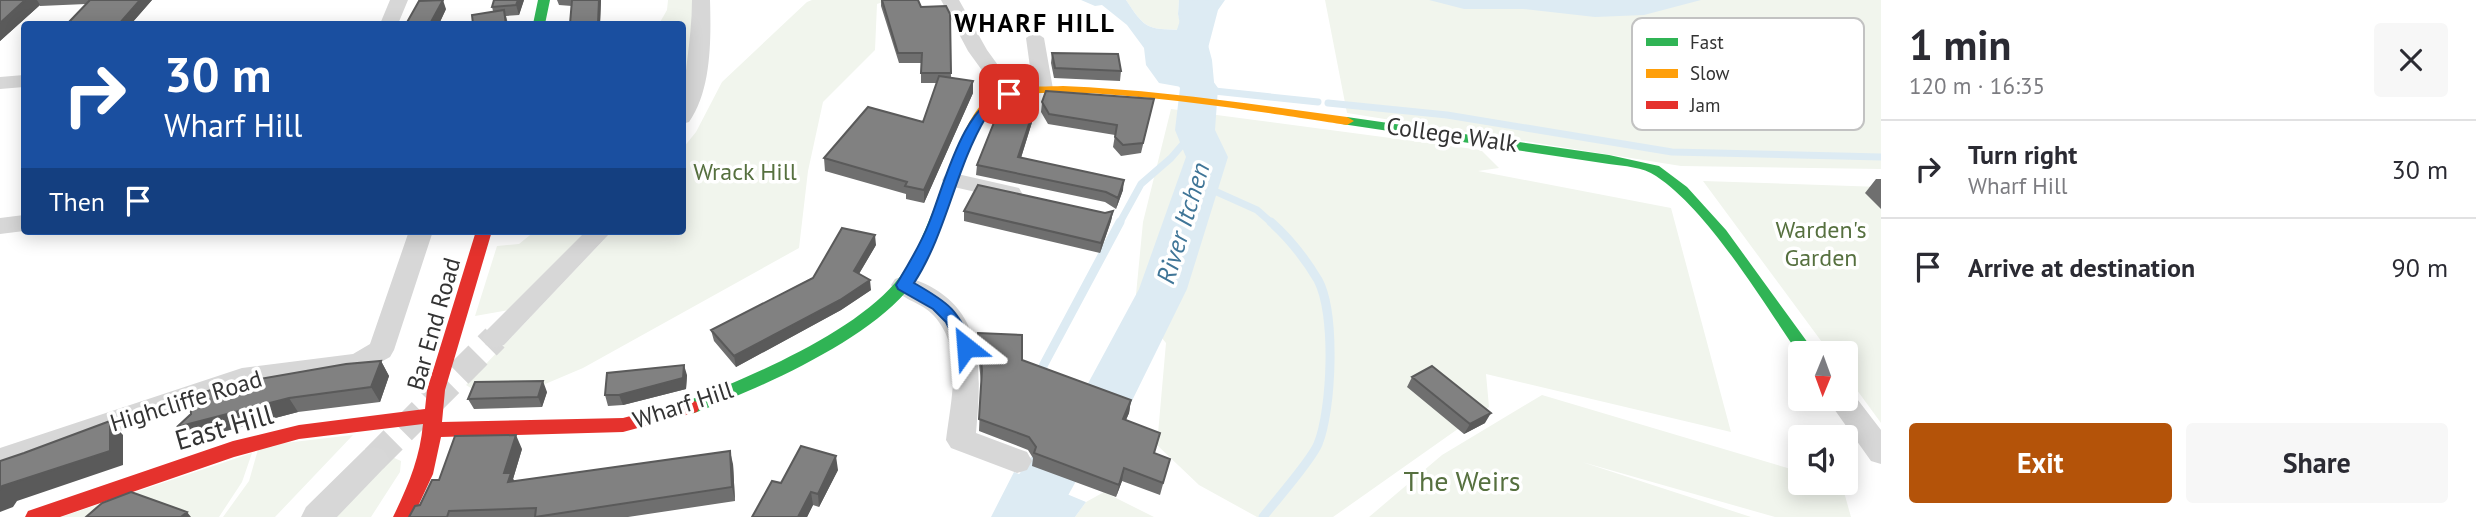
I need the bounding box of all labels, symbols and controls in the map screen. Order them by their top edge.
district label: WHARF HILL [954,6,1116,39]
text: 1 min [1909,17,2011,72]
legend [1632,18,1864,130]
button: close [2374,23,2448,97]
text: Fast [1690,30,1724,54]
text: 30 m [164,42,271,106]
icon: right [49,49,140,140]
text: Slow [1690,61,1730,85]
pin [979,64,1039,124]
text: 120 m · 16:35 [1909,71,2045,100]
icon: arrive [990,75,1028,113]
text: Jam [1689,93,1720,117]
text: Wharf Hill [164,104,302,146]
street label: College Walk [1385,110,1520,159]
text: Turn right [1968,138,2077,171]
icon: right [1909,150,1947,188]
text: 30 m [2392,153,2448,186]
park label: Wrack Hill [693,156,797,187]
water label: River Itchen [1148,158,1217,288]
text: Wharf Hill [1968,171,2067,200]
icon: arrive [119,182,157,220]
text: Then [49,185,105,218]
park label: Warden's Garden [1775,214,1867,273]
icon: arrive [1909,248,1947,286]
text: Arrive at destination [1968,251,2195,284]
text: 90 m [2392,251,2448,284]
street label: Bar End Road [400,254,467,394]
position arrow [929,310,1003,384]
north arrow [1788,341,1858,411]
map controls [1788,341,1858,495]
street label: Highcliffe Road [106,363,266,438]
street label: Wharf Hill [629,374,737,435]
street label: East Hill [171,395,277,458]
button: Exit [1909,423,2172,503]
button: Share [2186,423,2448,503]
button: sound [1788,425,1858,495]
park label: The Weirs [1403,462,1521,499]

